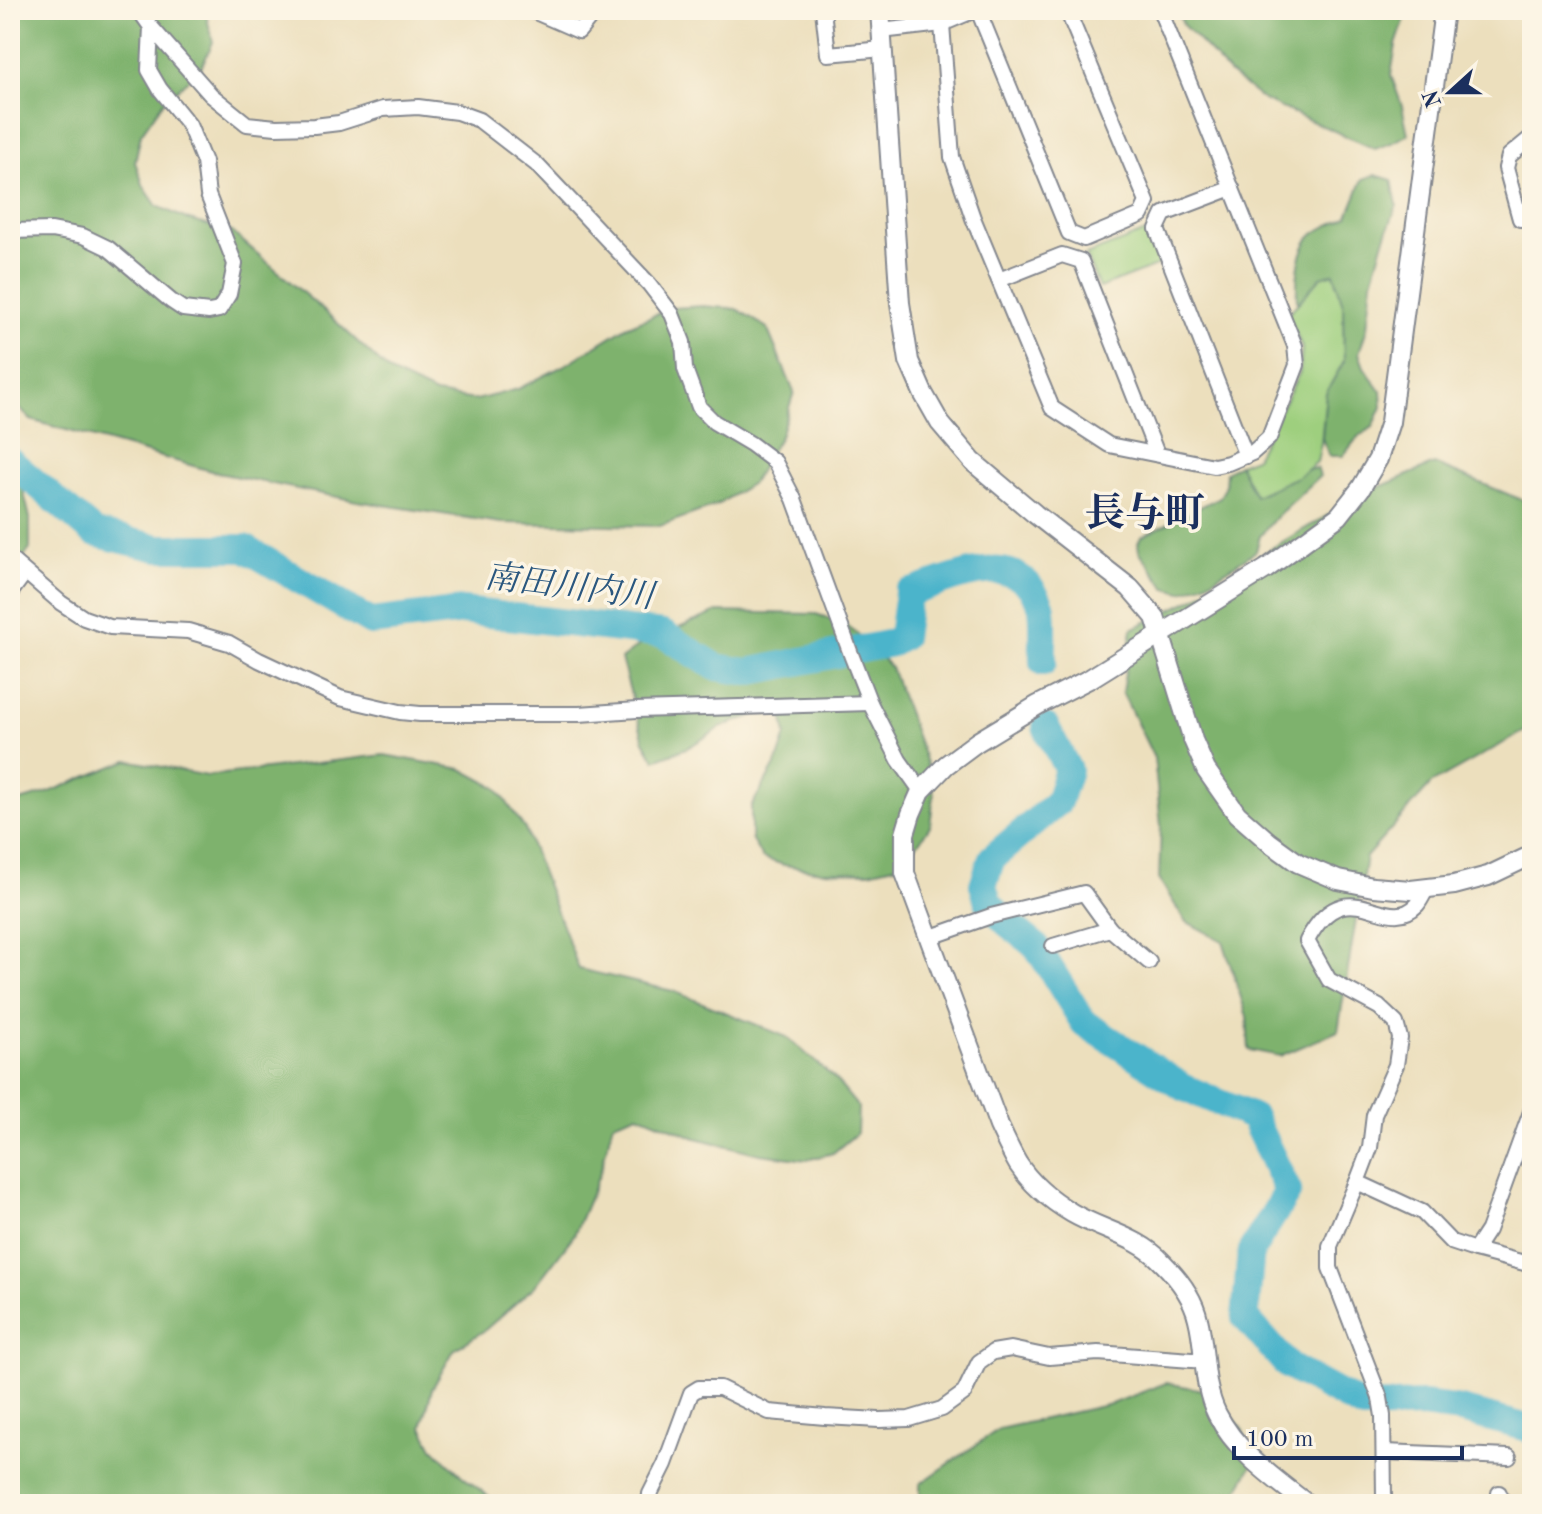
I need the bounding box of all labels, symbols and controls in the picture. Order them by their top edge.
north arrow [1410,52,1490,132]
text: N [1420,86,1446,110]
district label: 長与町 [1085,492,1205,536]
water label: 南田川内川 [483,558,660,616]
scale bar [1234,1410,1462,1460]
text: 100 m [1246,1428,1314,1452]

